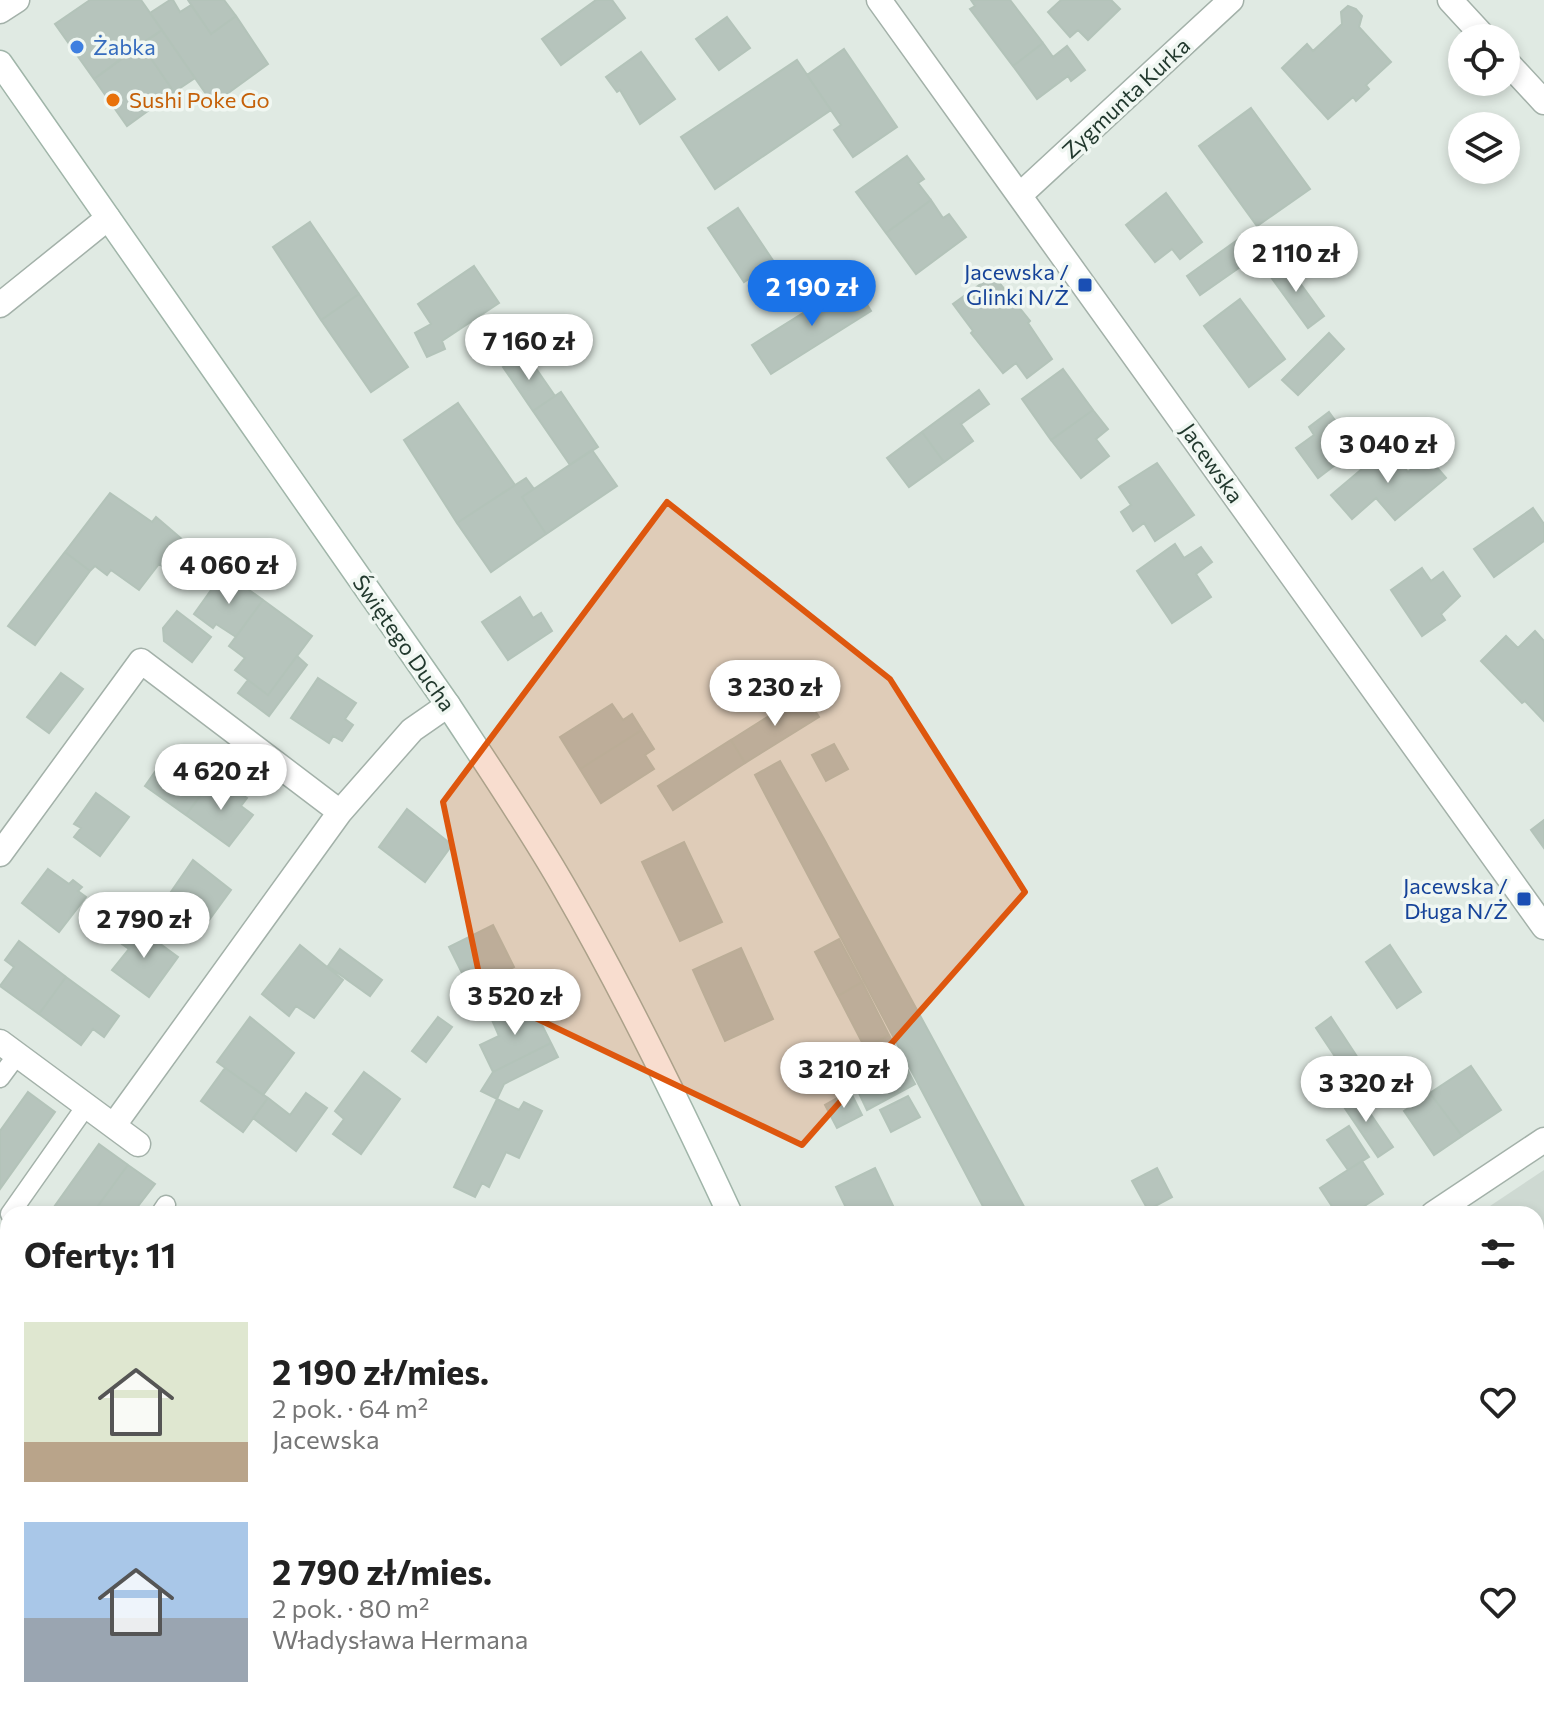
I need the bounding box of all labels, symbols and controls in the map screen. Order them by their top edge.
map controls [1448,24,1520,184]
button: locate [1448,24,1520,96]
street label: Zygmunta Kurka [1056,32,1195,164]
place label: Żabka [93,33,156,60]
marker: Żabka [68,38,86,56]
place label: Sushi Poke Go [129,86,270,113]
marker: Sushi Poke Go [104,91,122,109]
button: layers [1448,112,1520,184]
pin: 2 110 zł [1213,226,1379,294]
text: 2 110 zł [1252,236,1340,267]
place label: Jacewska / Glinki N/Ż [964,258,1069,310]
pin: 2 190 zł [729,260,895,328]
text: 2 190 zł [766,270,858,301]
marker: Jacewska / Glinki N/Ż [1076,276,1094,294]
pin: 7 160 zł [446,314,612,382]
text: 7 160 zł [483,324,575,355]
pin: 3 040 zł [1305,417,1471,485]
street label: Jacewska [1175,418,1250,508]
text: 3 040 zł [1339,427,1437,458]
pin: 4 060 zł [146,538,312,606]
text: 4 060 zł [179,548,279,579]
street label: Świętego Ducha [347,569,461,716]
pin: 3 230 zł [692,660,858,728]
text: 3 230 zł [728,670,822,701]
pin: 4 620 zł [138,744,304,812]
text: 4 620 zł [173,754,269,785]
place label: Jacewska / Długa N/Ż [1403,872,1508,924]
marker: Jacewska / Długa N/Ż [1515,890,1533,908]
pin: 2 790 zł [61,892,227,960]
text: 2 790 zł [97,902,191,933]
pin: 3 520 zł [432,969,598,1037]
text: 3 520 zł [468,979,562,1010]
pin: 3 210 zł [761,1042,927,1110]
text: 3 210 zł [798,1052,890,1083]
pin: 3 320 zł [1283,1056,1449,1124]
text: 3 320 zł [1319,1066,1413,1097]
icon: filters [1476,1232,1520,1276]
text: Oferty: 11 [24,1233,176,1275]
text: 2 190 zł/mies. [272,1350,489,1392]
icon: home [88,1354,184,1450]
icon: heart [1476,1380,1520,1424]
text: 2 pok. · 64 m² [272,1392,428,1423]
text: Jacewska [272,1423,380,1454]
text: 2 790 zł/mies. [272,1550,492,1592]
icon: home [88,1554,184,1650]
icon: heart [1476,1580,1520,1624]
text: 2 pok. · 80 m² [272,1592,430,1623]
text: Władysława Hermana [272,1623,528,1654]

